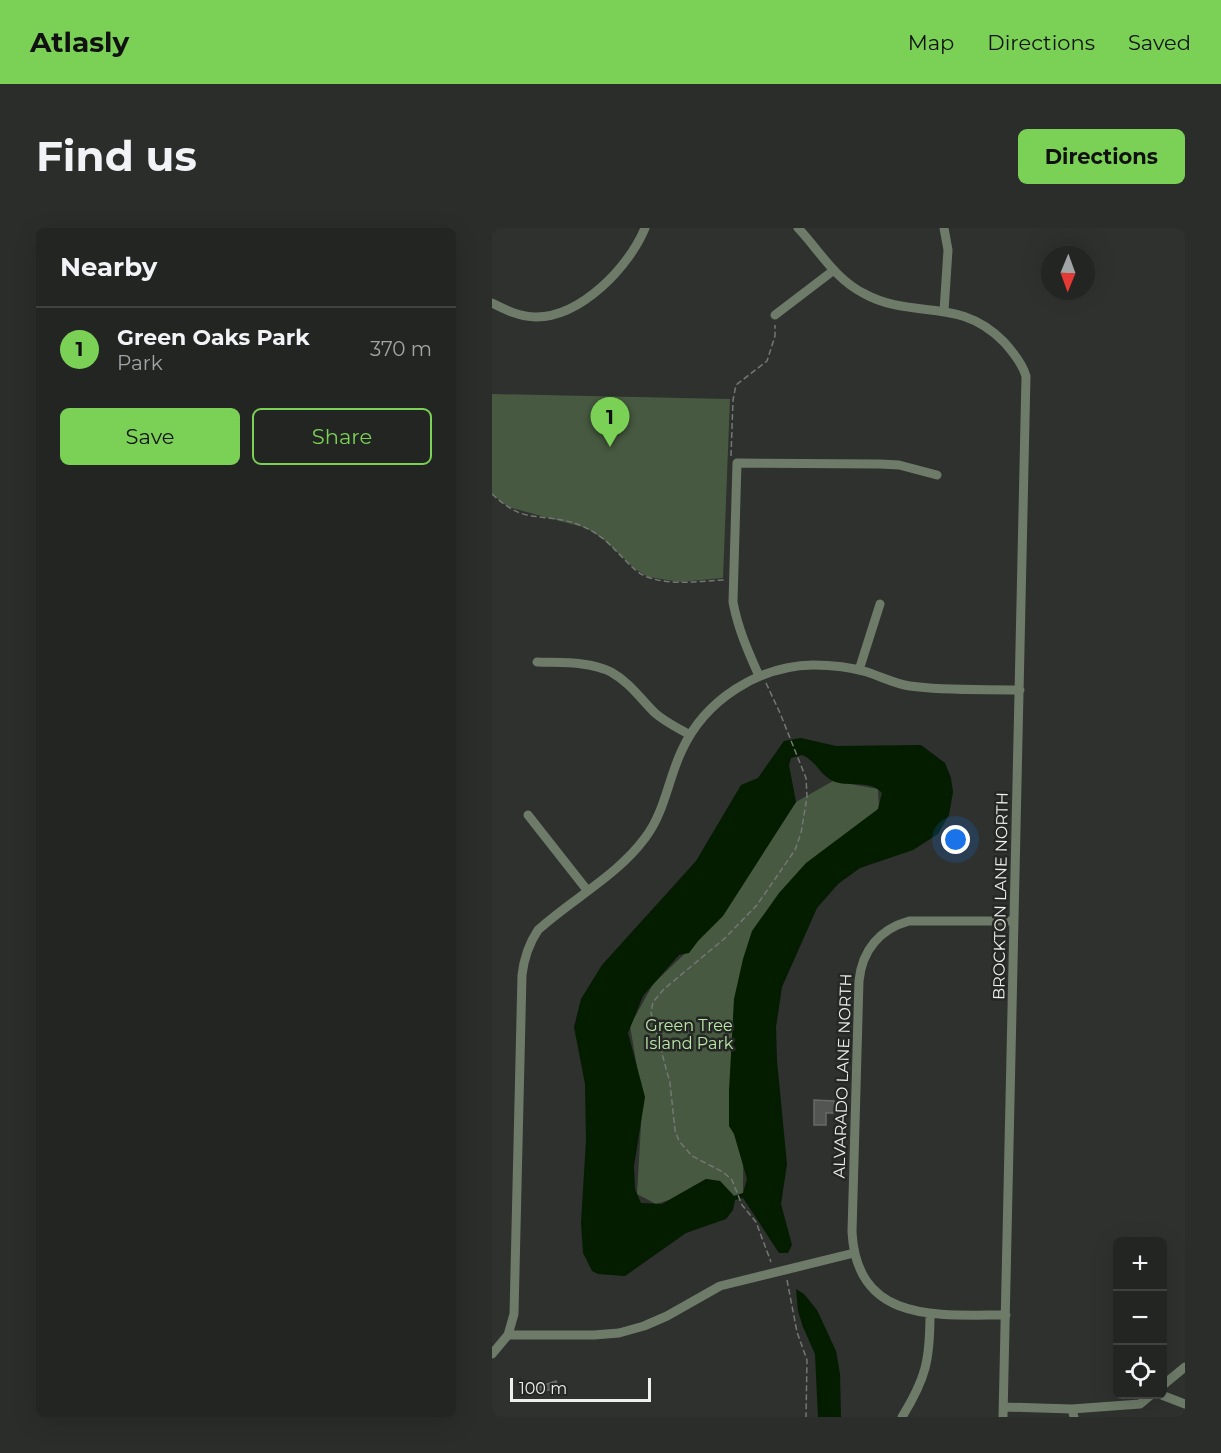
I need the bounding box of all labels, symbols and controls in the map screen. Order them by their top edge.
text: Atlasly [30,25,129,59]
text: Map [908,30,954,55]
text: Directions [987,30,1095,55]
text: Saved [1128,30,1191,55]
button: Directions [1018,129,1185,184]
text: Find us [36,130,197,182]
north arrow [1041,246,1095,300]
text: Nearby [60,251,157,283]
text: Green Oaks Park [117,324,310,351]
text: 1 [76,337,83,361]
text: 370 m [370,337,432,361]
text: Park [117,351,163,375]
pin: 1 [590,398,630,447]
button: Save [60,408,240,465]
button: Share [252,408,432,465]
street label: BROCKTON LANE NORTH [989,792,1012,1000]
your location [941,825,970,854]
street label: ALVARADO LANE NORTH [829,973,856,1179]
park label: Green Tree Island Park [645,1016,734,1053]
map controls [1113,1237,1167,1399]
button: + [1113,1237,1167,1291]
button: − [1113,1291,1167,1345]
button: locate [1113,1345,1167,1399]
scale bar [510,1375,651,1402]
text: 100 m [519,1379,567,1398]

